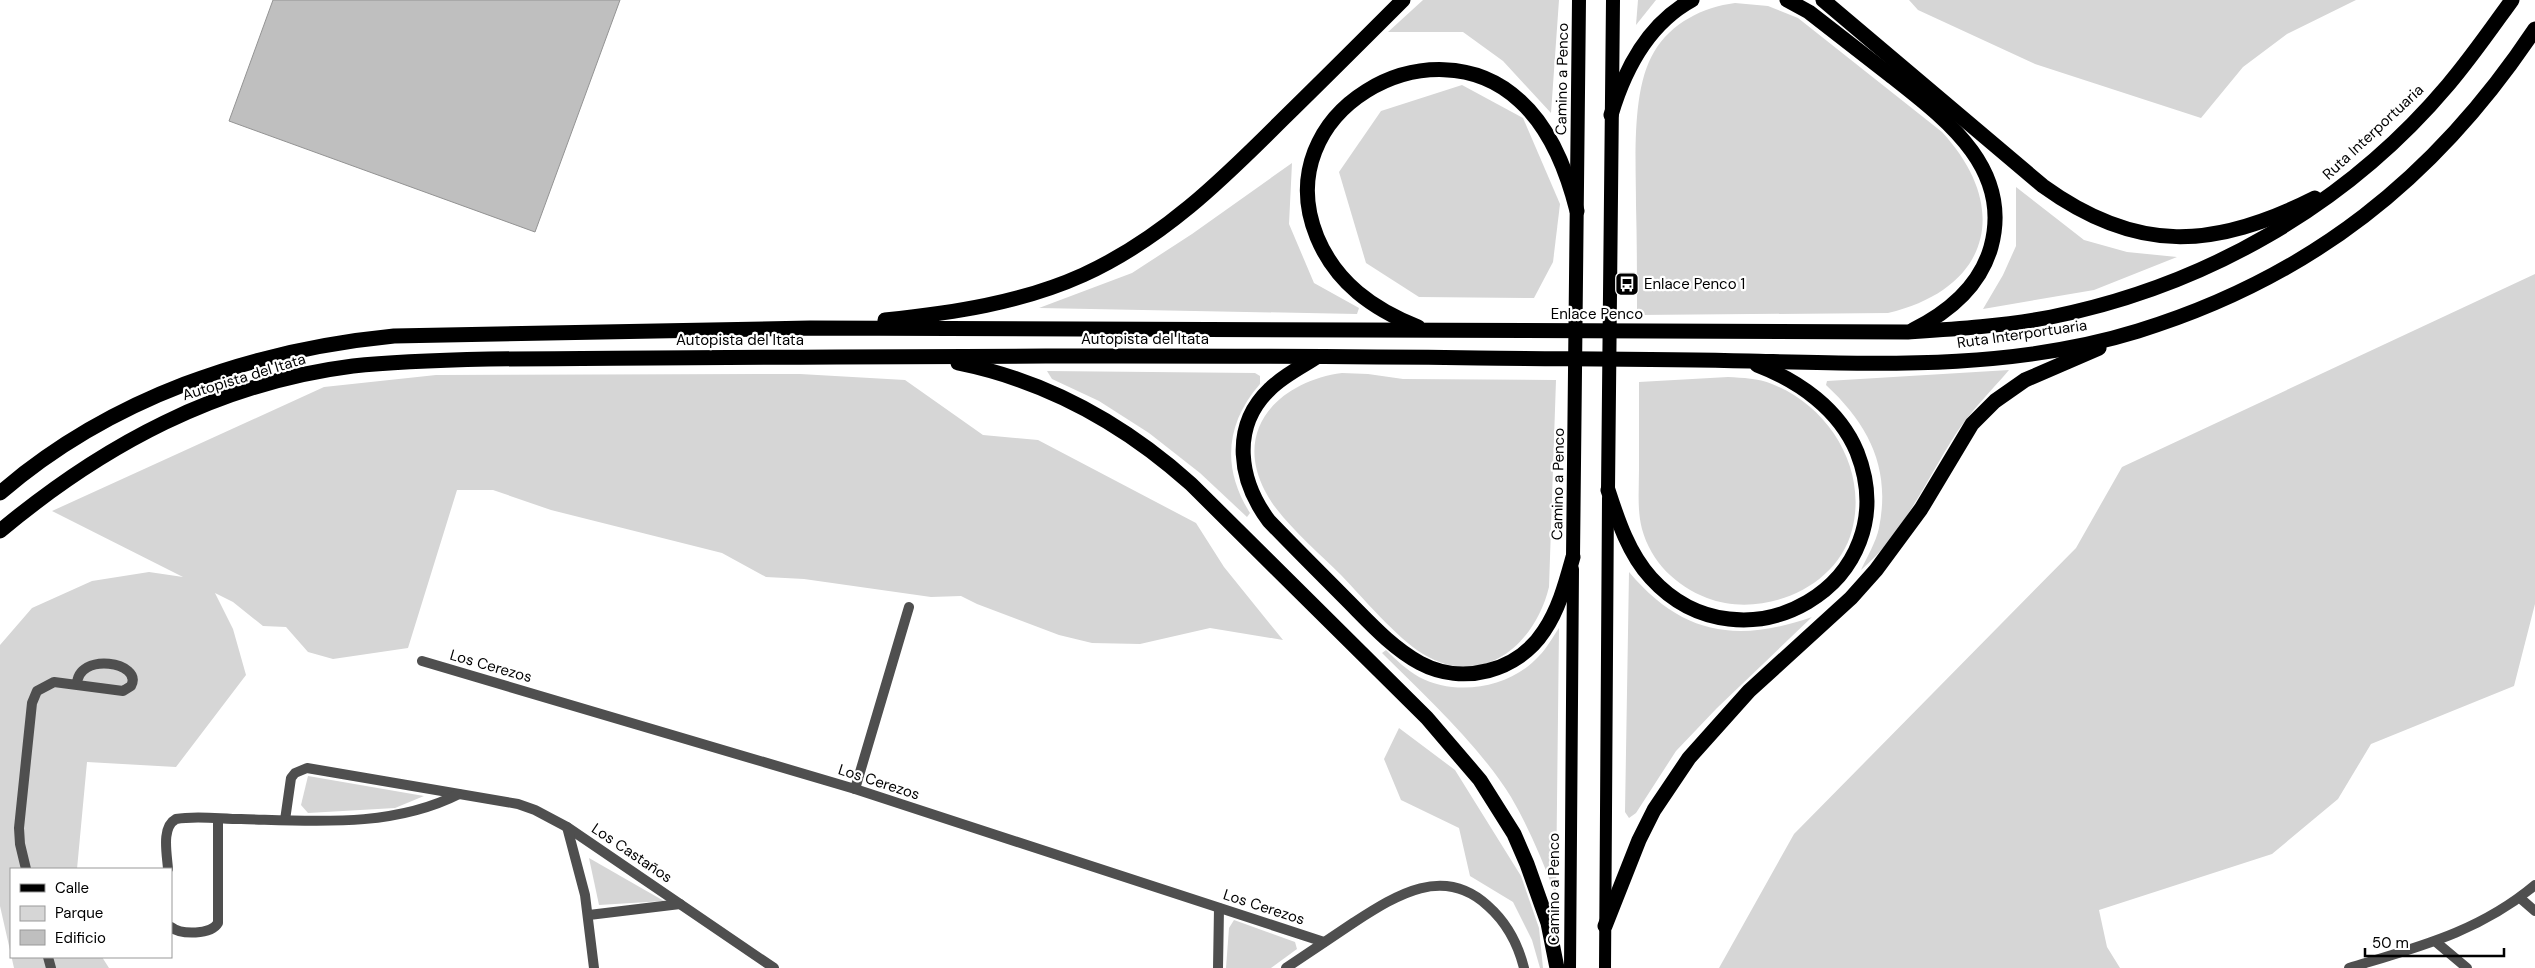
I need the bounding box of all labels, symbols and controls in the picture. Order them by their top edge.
street label: Camino a Penco [1551,23,1573,135]
street label: Ruta Interportuaria [2318,80,2428,184]
bus stop icon: Enlace Penco 1 [1614,271,1640,297]
place label: Enlace Penco 1 [1644,274,1745,294]
street label: Enlace Penco [1551,304,1643,324]
street label: Ruta Interportuaria [1956,315,2088,353]
street label: Autopista del Itata [1081,329,1209,349]
street label: Autopista del Itata [676,330,804,350]
street label: Autopista del Itata [180,349,308,405]
street label: Camino a Penco [1547,428,1569,540]
street label: Los Cerezos [448,645,534,687]
street label: Los Cerezos [836,759,922,805]
street label: Los Castaños [588,819,676,887]
street label: Camino a Penco [1544,833,1564,945]
legend [10,868,172,958]
text: Calle [55,878,89,898]
street label: Los Cerezos [1221,884,1307,930]
text: Parque [55,903,103,923]
scale bar [2365,926,2504,958]
text: Edificio [55,928,106,948]
text: 50 m [2372,933,2409,953]

